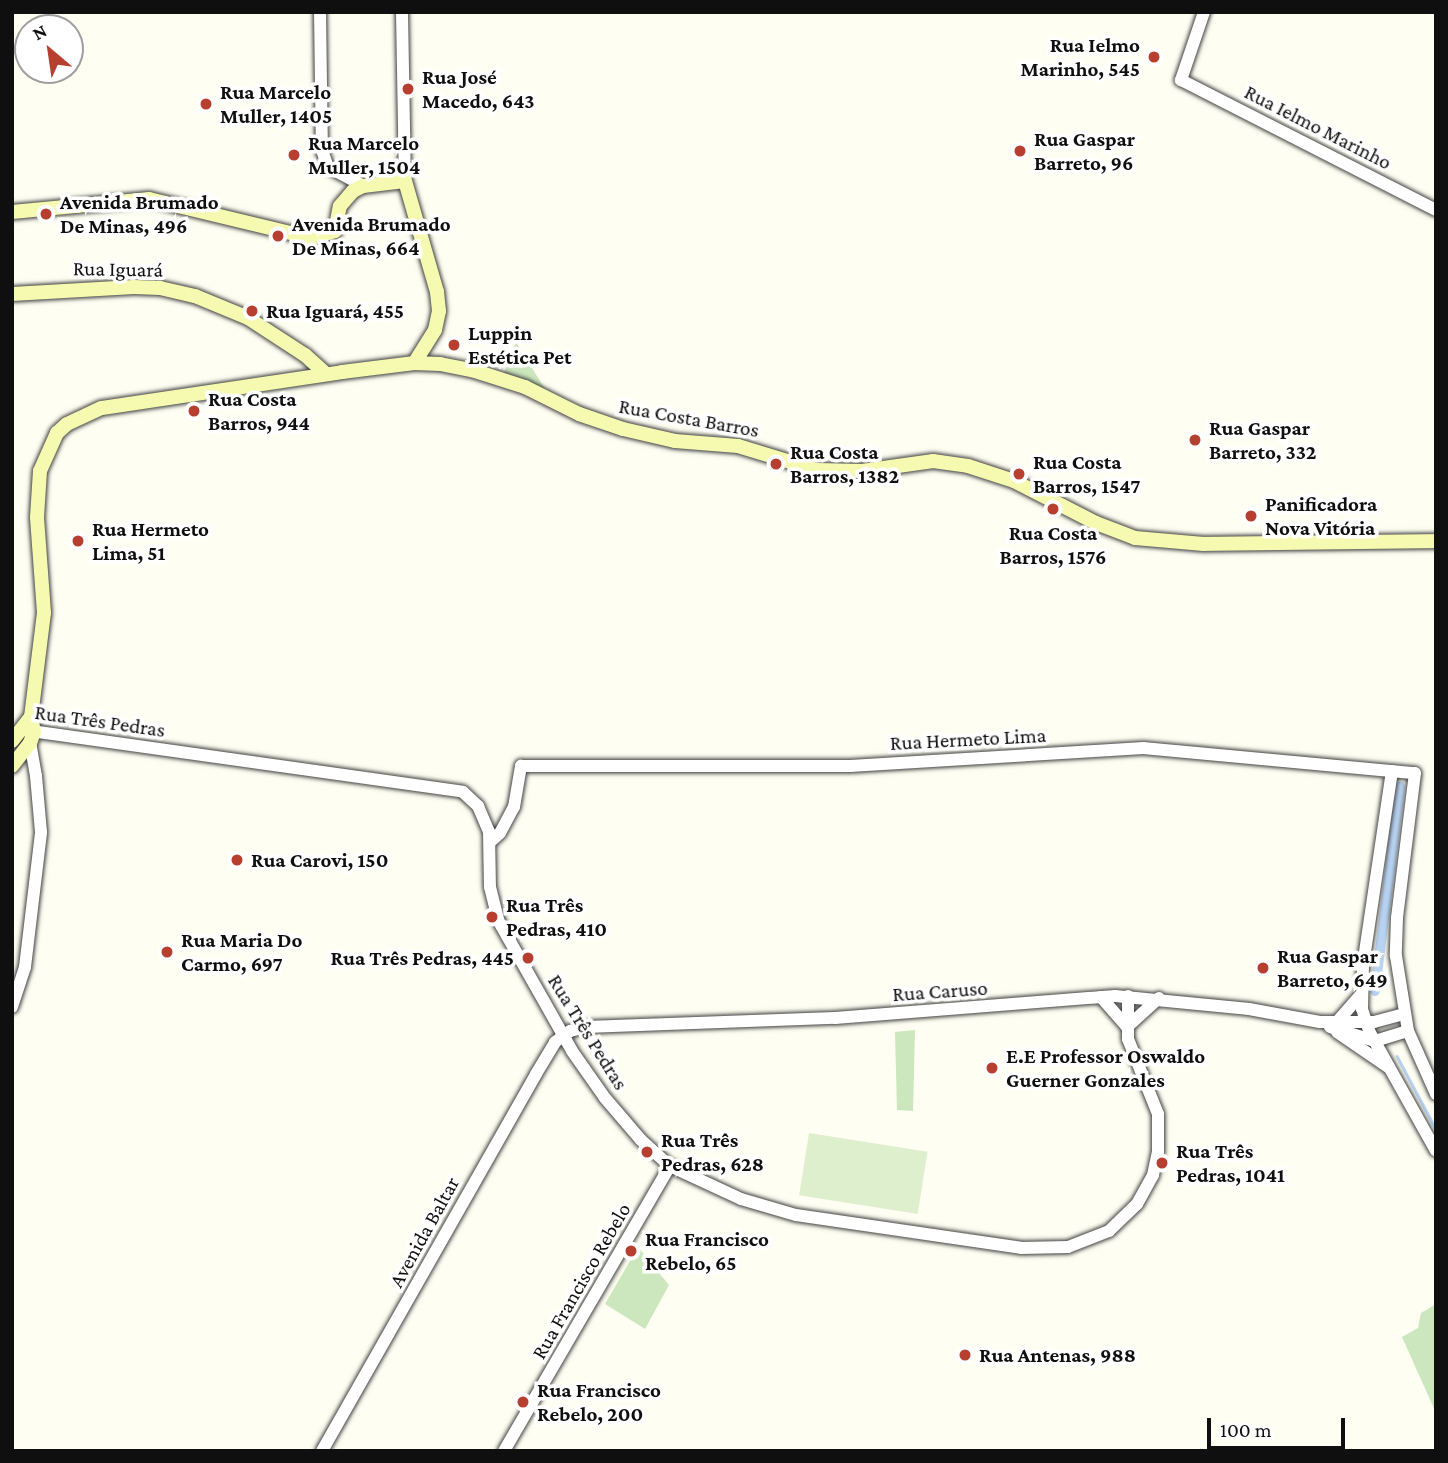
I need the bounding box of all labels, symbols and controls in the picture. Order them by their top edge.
north arrow [14,14,84,84]
text: N [29,20,50,44]
place label: Rua Ielmo Marinho, 545 [1020,32,1140,82]
marker: Rua Ielmo Marinho, 545 [1146,49,1162,65]
place label: Rua José Macedo, 643 [422,64,534,114]
place label: Rua Marcelo Muller, 1405 [220,79,332,129]
street label: Rua Ielmo Marinho [1240,79,1396,175]
marker: Rua José Macedo, 643 [400,81,416,97]
marker: Rua Marcelo Muller, 1405 [198,96,214,112]
place label: Rua Gaspar Barreto, 96 [1034,126,1135,176]
place label: Rua Marcelo Muller, 1504 [308,130,420,180]
marker: Rua Gaspar Barreto, 96 [1012,143,1028,159]
marker: Rua Marcelo Muller, 1504 [286,147,302,163]
place label: Avenida Brumado De Minas, 496 [60,189,219,239]
marker: Avenida Brumado De Minas, 496 [38,206,54,222]
place label: Avenida Brumado De Minas, 664 [292,211,451,261]
marker: Avenida Brumado De Minas, 664 [270,228,286,244]
street label: Rua Iguará [73,256,163,282]
place label: Rua Iguará, 455 [266,298,404,324]
marker: Rua Iguará, 455 [244,303,260,319]
place label: Luppin Estética Pet [468,320,571,370]
marker: Luppin Estética Pet [446,337,462,353]
place label: Rua Costa Barros, 944 [208,386,310,436]
street label: Rua Costa Barros [617,393,761,443]
marker: Rua Costa Barros, 944 [186,403,202,419]
place label: Rua Gaspar Barreto, 332 [1209,415,1316,465]
marker: Rua Gaspar Barreto, 332 [1187,432,1203,448]
place label: Rua Costa Barros, 1382 [790,439,899,489]
place label: Rua Costa Barros, 1547 [1033,449,1140,499]
marker: Rua Costa Barros, 1382 [768,456,784,472]
marker: Rua Costa Barros, 1547 [1011,466,1027,482]
place label: Panificadora Nova Vitória [1265,491,1377,541]
marker: Rua Costa Barros, 1576 [1045,501,1061,517]
marker: Panificadora Nova Vitória [1243,508,1259,524]
place label: Rua Hermeto Lima, 51 [92,516,209,566]
place label: Rua Costa Barros, 1576 [999,520,1107,570]
marker: Rua Hermeto Lima, 51 [70,533,86,549]
street label: Rua Três Pedras [33,699,167,743]
street label: Rua Hermeto Lima [889,722,1047,756]
place label: Rua Carovi, 150 [251,847,388,873]
marker: Rua Carovi, 150 [229,852,245,868]
place label: Rua Três Pedras, 410 [506,892,607,942]
marker: Rua Três Pedras, 410 [484,909,500,925]
place label: Rua Maria Do Carmo, 697 [181,927,302,977]
place label: Rua Gaspar Barreto, 649 [1277,943,1388,993]
marker: Rua Maria Do Carmo, 697 [159,944,175,960]
place label: Rua Três Pedras, 445 [331,945,514,971]
marker: Rua Três Pedras, 445 [520,950,536,966]
marker: Rua Gaspar Barreto, 649 [1255,960,1271,976]
street label: Rua Três Pedras [542,970,634,1094]
street label: Rua Caruso [892,975,988,1007]
place label: E.E Professor Oswaldo Guerner Gonzales [1006,1043,1205,1093]
marker: E.E Professor Oswaldo Guerner Gonzales [984,1060,1000,1076]
place label: Rua Três Pedras, 628 [661,1127,764,1177]
place label: Rua Três Pedras, 1041 [1176,1138,1285,1188]
marker: Rua Três Pedras, 628 [639,1144,655,1160]
marker: Rua Três Pedras, 1041 [1154,1155,1170,1171]
street label: Avenida Baltar [383,1172,465,1292]
street label: Rua Francisco Rebelo [526,1198,636,1364]
place label: Rua Francisco Rebelo, 65 [645,1226,769,1276]
marker: Rua Francisco Rebelo, 65 [623,1243,639,1259]
place label: Rua Antenas, 988 [979,1342,1136,1368]
marker: Rua Antenas, 988 [957,1347,973,1363]
place label: Rua Francisco Rebelo, 200 [537,1377,661,1427]
marker: Rua Francisco Rebelo, 200 [515,1394,531,1410]
scale bar [1210,1404,1348,1448]
text: 100 m [1220,1418,1272,1442]

